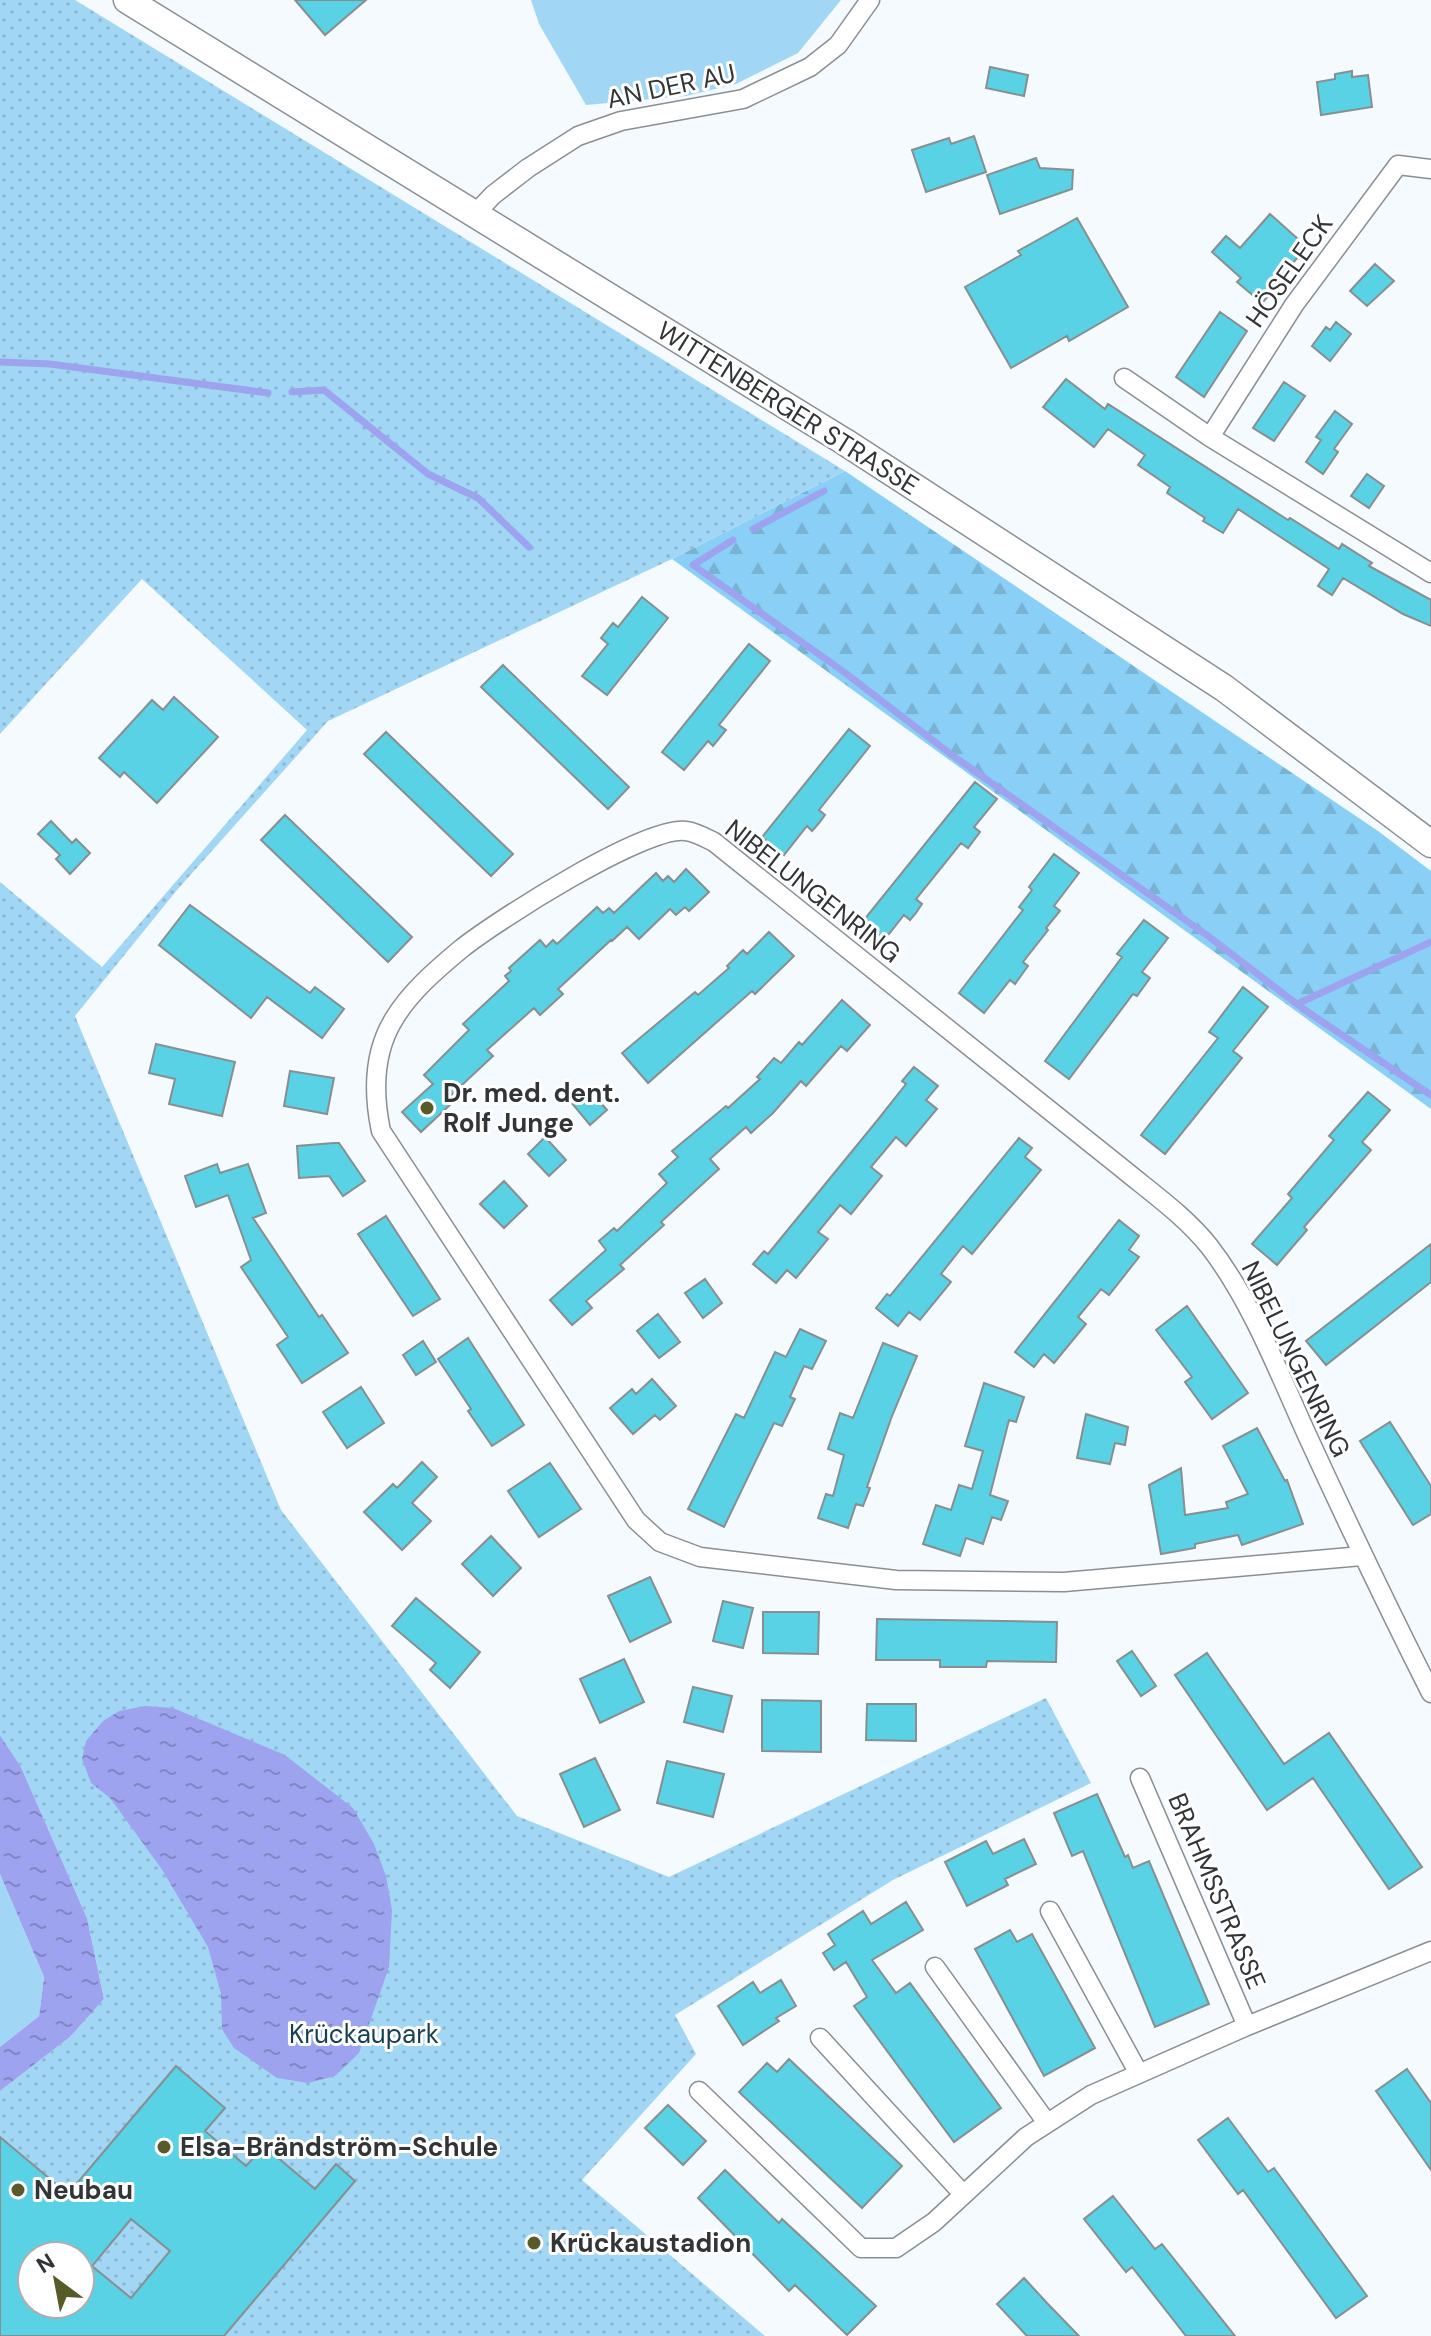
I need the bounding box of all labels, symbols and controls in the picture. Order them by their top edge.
street label: AN DER AU [604,56,738,116]
street label: HÖSELECK [1238,208,1340,334]
street label: WITTENBERGER STRASSE [651,313,925,503]
street label: NIBELUNGENRING [718,812,908,970]
place label: Dr. med. dent. Rolf Junge [443,1076,620,1140]
marker: Dr. med. dent. Rolf Junge [418,1099,436,1117]
street label: NIBELUNGENRING [1234,1255,1358,1463]
street label: BRAHMSSTRASSE [1160,1788,1274,1994]
park label: Krückaupark [289,2017,439,2051]
place label: Elsa-Brändström-Schule [180,2130,498,2164]
marker: Elsa-Brändström-Schule [155,2138,173,2156]
place label: Neubau [34,2173,133,2207]
marker: Neubau [9,2181,27,2199]
place label: Krückaustadion [550,2226,751,2260]
marker: Krückaustadion [525,2234,543,2252]
north arrow [16,2240,96,2320]
text: N [31,2247,60,2280]

